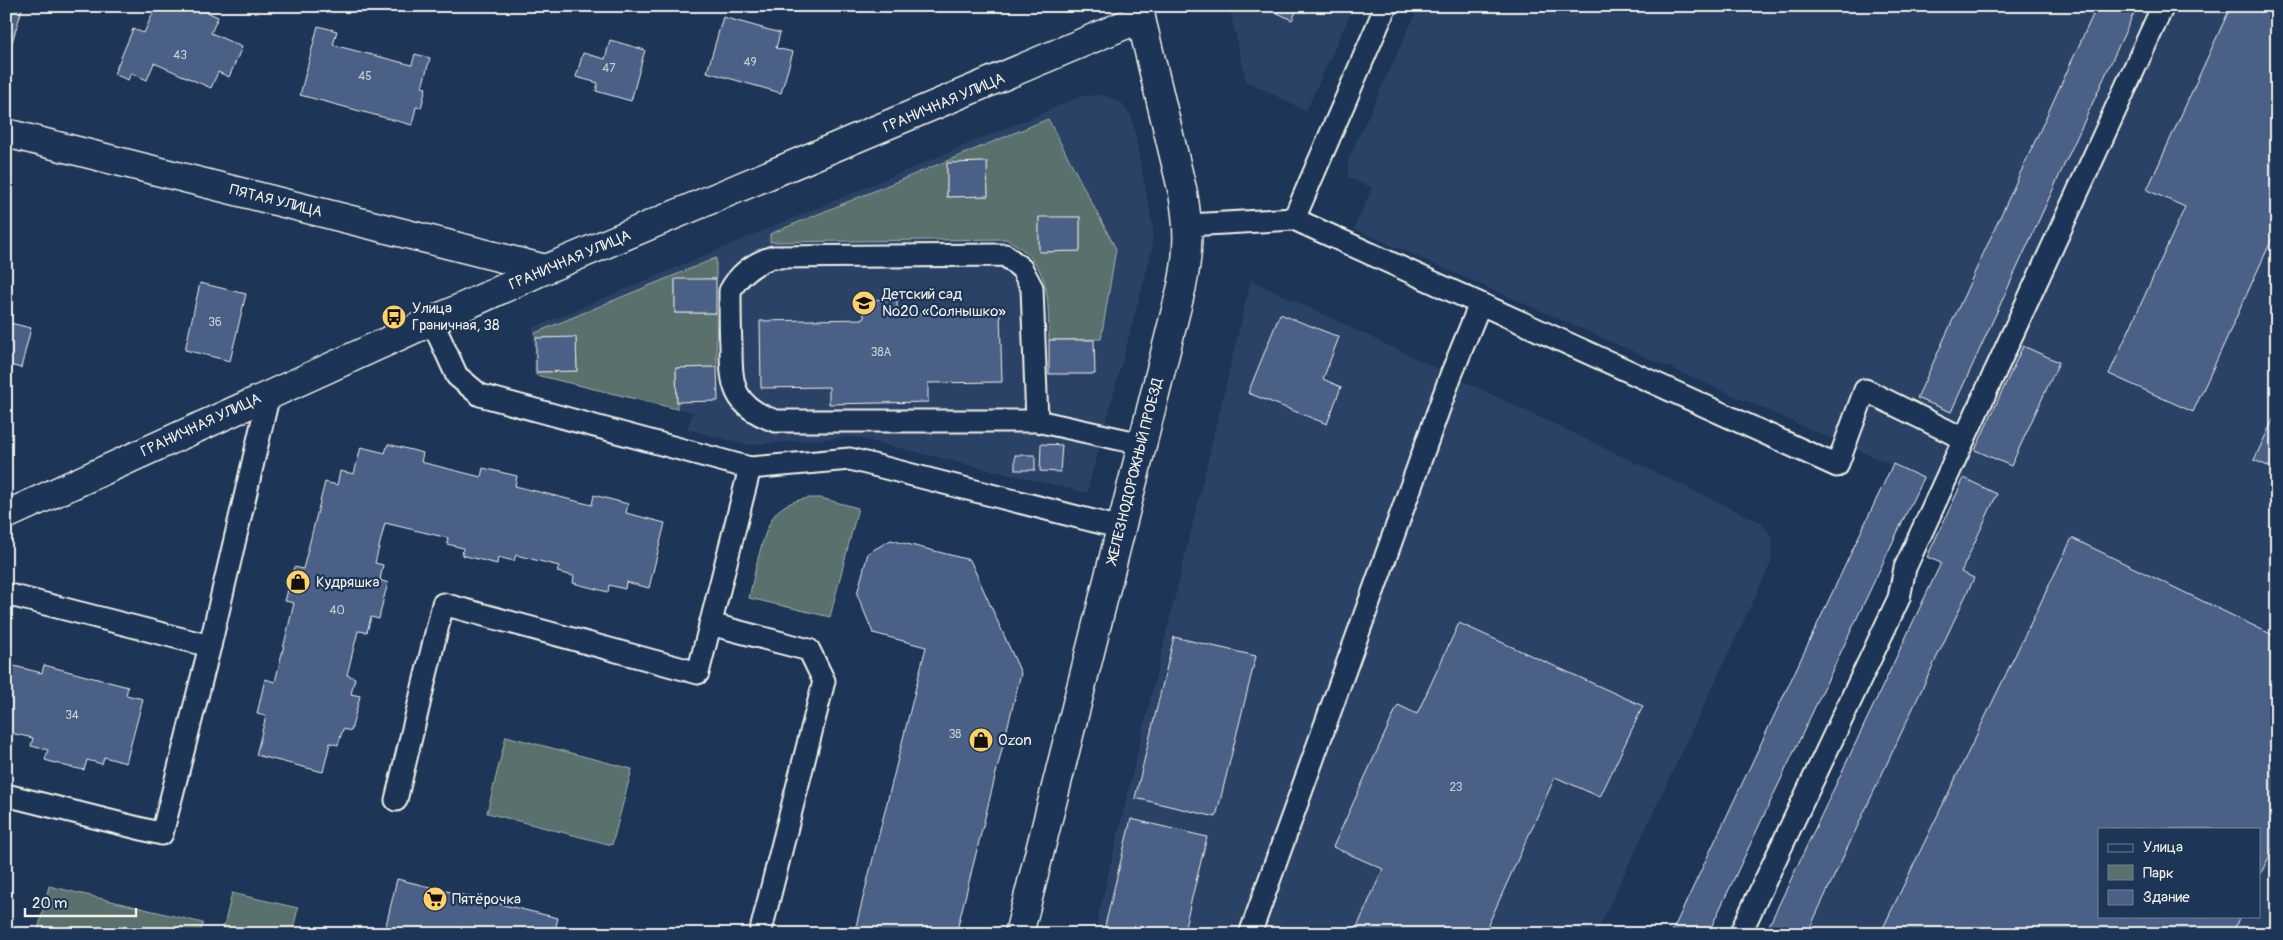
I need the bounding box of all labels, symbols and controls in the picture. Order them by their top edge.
house number: 43 [173,48,187,63]
house number: 49 [743,55,757,70]
house number: 47 [602,61,616,76]
house number: 45 [358,69,372,84]
street label: ГРАНИЧНАЯ УЛИЦА [880,69,1008,137]
street label: ПЯТАЯ УЛИЦА [228,180,325,222]
street label: ГРАНИЧНАЯ УЛИЦА [506,226,634,294]
place label: Детский сад №20 «Солнышко» [881,285,1006,321]
school or university icon: Детский сад №20 «Солнышко» [851,290,877,316]
place label: Улица Граничная, 38 [412,299,500,335]
bus stop icon: Улица Граничная, 38 [381,304,407,330]
house number: 36 [208,315,222,330]
house number: 38А [871,345,891,360]
street label: ЖЕЛЕЗНОДОРОЖНЫЙ ПРОЕЗД [1102,375,1167,568]
street label: ГРАНИЧНАЯ УЛИЦА [138,389,264,461]
shop icon: Кудряшка [285,569,311,595]
place label: Кудряшка [316,573,380,592]
house number: 40 [329,603,345,618]
house number: 34 [65,708,79,723]
house number: 38 [949,727,961,742]
shop icon: Ozon [968,727,994,753]
place label: Ozon [998,731,1032,750]
house number: 23 [1449,780,1463,795]
legend [2098,828,2260,918]
text: Улица [2143,838,2183,857]
text: Парк [2143,864,2174,883]
scale bar [25,885,136,917]
supermarket icon: Пятёрочка [422,886,448,912]
text: Здание [2143,888,2190,907]
place label: Пятёрочка [452,890,521,909]
text: 20 m [32,894,67,913]

